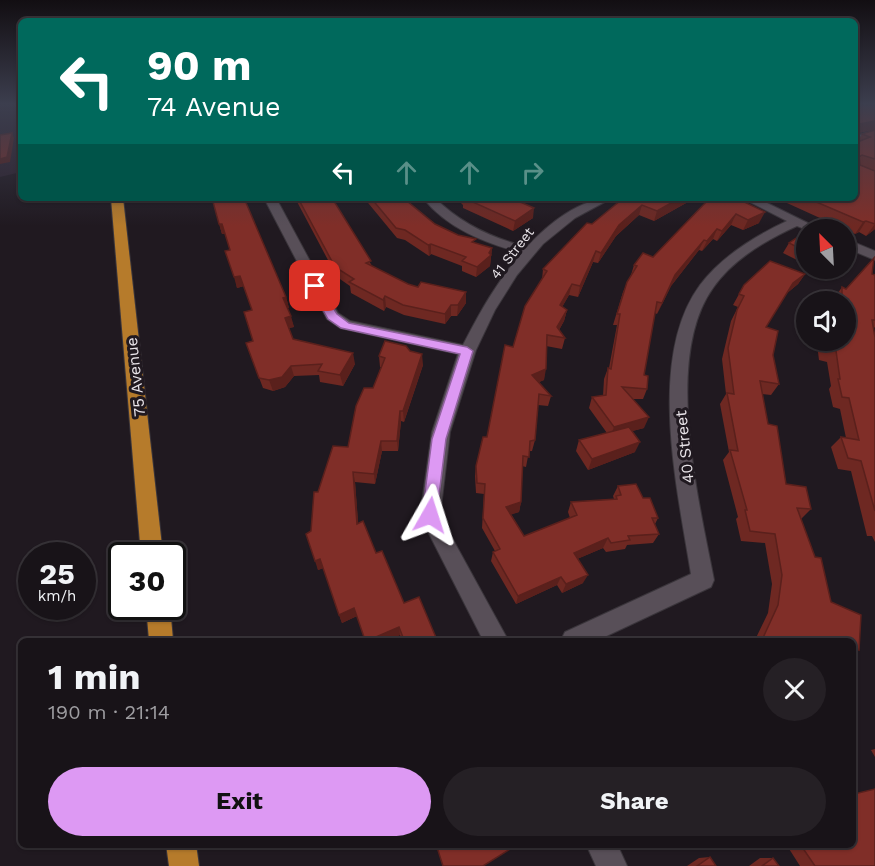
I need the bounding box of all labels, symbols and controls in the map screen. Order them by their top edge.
text: 90 m [147,41,251,90]
icon: left [48,42,126,120]
text: 74 Avenue [147,91,280,123]
icon: left [327,156,360,189]
icon: ahead [390,156,423,189]
icon: ahead [453,156,486,189]
icon: right [516,156,549,189]
north arrow [796,219,856,279]
map controls [796,219,856,351]
street label: 41 Street [487,224,537,282]
pin [289,260,340,311]
icon: arrive [298,269,331,302]
button: sound [796,291,856,351]
street label: 75 Avenue [122,336,149,418]
street label: 40 Street [671,409,698,484]
position arrow [398,483,462,547]
speed limit sign: 30 [108,542,186,620]
text: 25 [39,556,75,591]
text: km/h [38,587,76,605]
text: 1 min [48,656,140,698]
button: close [763,658,826,721]
text: 190 m · 21:14 [48,700,170,724]
button: Exit [48,767,431,836]
button: Share [443,767,826,836]

